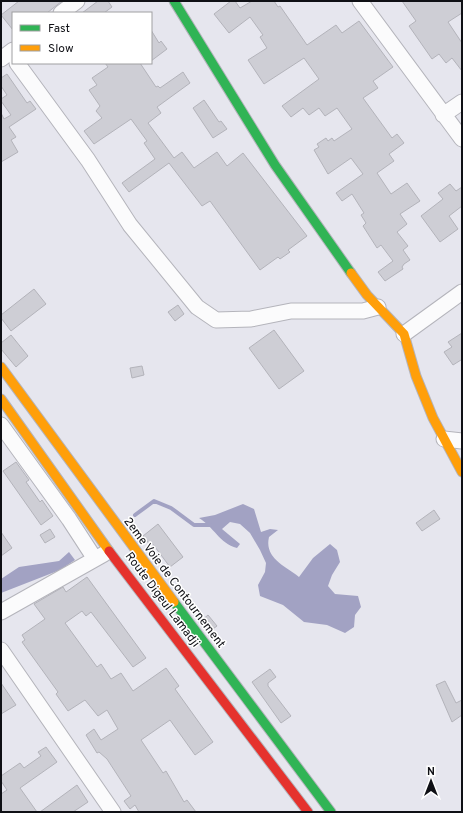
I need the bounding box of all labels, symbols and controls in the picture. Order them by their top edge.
legend [12,12,152,64]
text: Fast [48,21,70,37]
text: Slow [48,41,74,57]
street label: 2eme Voie de Contournement [119,514,229,652]
street label: Route Digeul Lamadji [121,549,203,651]
north arrow [411,761,451,801]
text: N [427,765,435,779]

